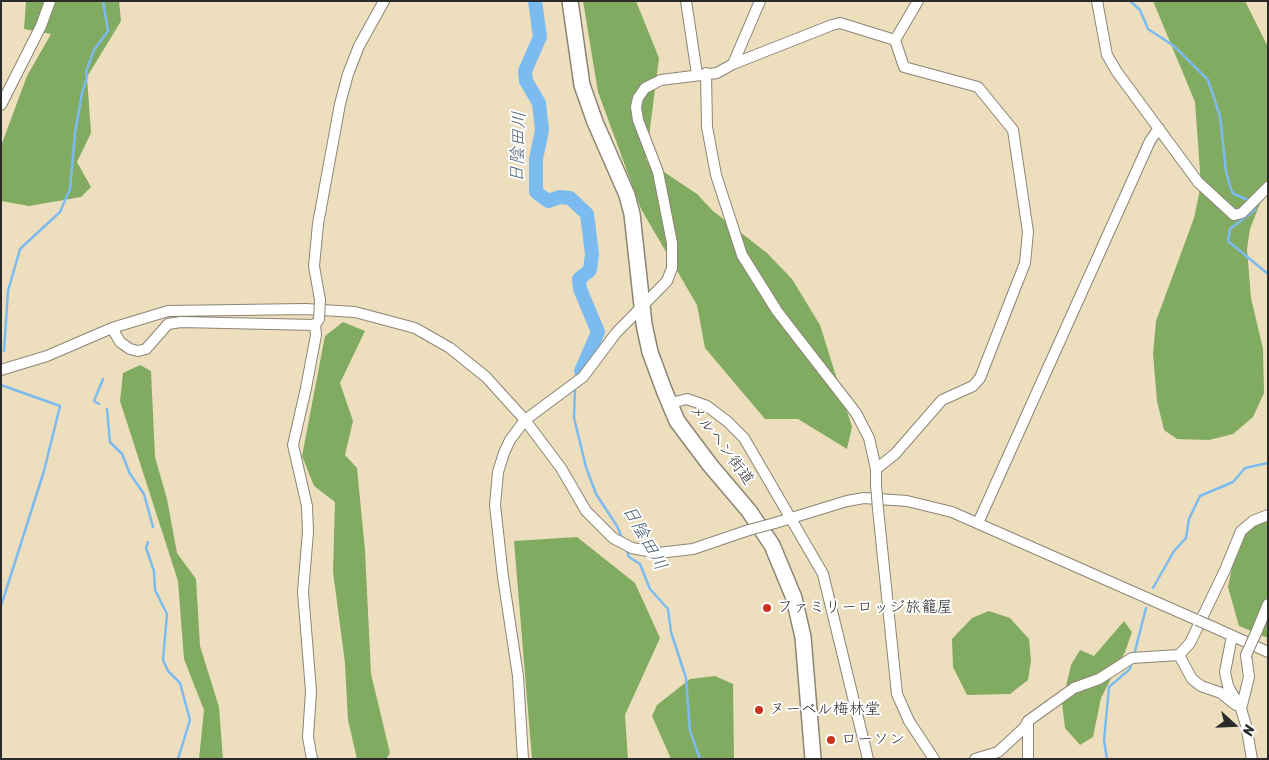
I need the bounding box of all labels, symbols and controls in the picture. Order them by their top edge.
water label: 日陰田川 [507,111,531,183]
street label: メルヘン街道 [684,401,758,489]
water label: 日陰田川 [617,501,671,575]
place label: ファミリーロッジ旅籠屋 [777,598,953,618]
marker: ファミリーロッジ旅籠屋 [761,602,773,614]
place label: ヌーベル梅林堂 [769,700,881,720]
north arrow [1209,700,1259,750]
marker: ヌーベル梅林堂 [753,704,765,716]
text: N [1235,721,1262,739]
place label: ローソン [841,730,905,750]
marker: ローソン [825,734,837,746]

